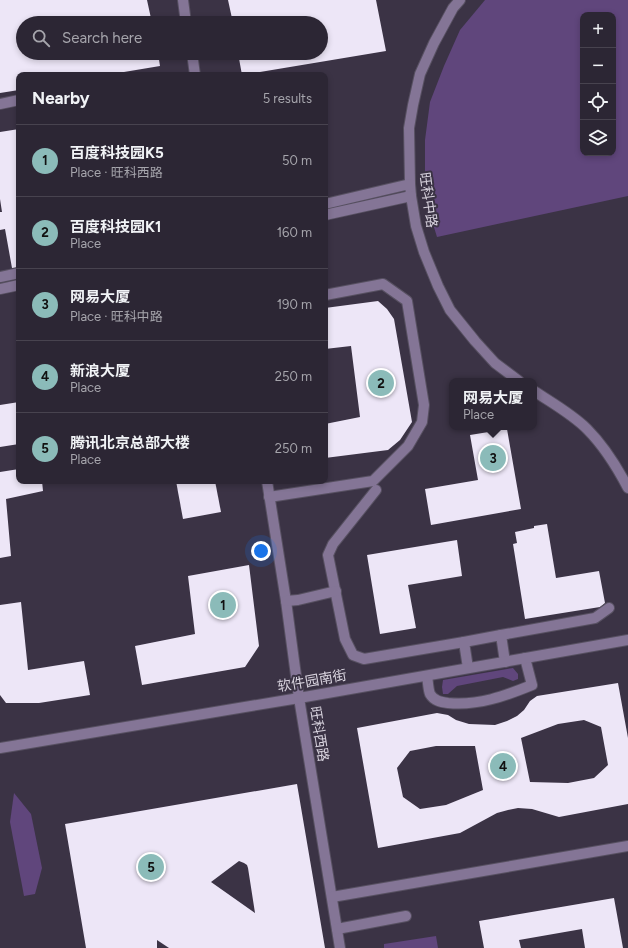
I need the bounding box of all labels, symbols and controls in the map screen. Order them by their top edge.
map controls [580,12,616,156]
button: + [580,12,616,48]
search box [16,16,328,60]
icon: search [30,27,52,49]
text: Search here [62,29,142,47]
button: − [580,48,616,84]
button: locate [580,84,616,120]
text: Nearby [32,88,90,108]
text: 5 results [263,91,312,106]
button: layers [580,120,616,156]
text: 百度科技园K5 [70,144,164,162]
text: 1 [42,153,48,168]
text: 50 m [282,153,312,168]
text: Place · 旺科西路 [70,165,163,180]
street label: 旺科中路 [416,171,440,229]
text: 百度科技园K1 [70,218,161,236]
text: 2 [41,225,49,240]
text: 160 m [277,225,312,240]
text: Place [70,236,101,251]
text: 网易大厦 [70,288,130,306]
text: 3 [41,297,49,312]
text: 190 m [277,297,312,312]
text: Place · 旺科中路 [70,309,163,324]
text: 新浪大厦 [70,362,130,380]
pin: 2 [368,368,394,398]
text: 4 [41,369,49,384]
text: 250 m [275,369,312,384]
popup [449,378,537,430]
text: Place [70,380,101,395]
text: 网易大厦 [463,389,523,407]
text: Place [463,407,494,422]
text: 腾讯北京总部大楼 [70,434,190,452]
text: 5 [41,441,49,456]
text: 250 m [275,441,312,456]
pin: 3 [480,443,506,473]
text: Place [70,452,101,467]
your location [251,541,271,561]
pin: 1 [210,590,236,620]
street label: 软件园南街 [276,667,348,695]
street label: 旺科西路 [306,705,332,763]
pin: 4 [490,751,516,781]
pin: 5 [138,852,164,882]

